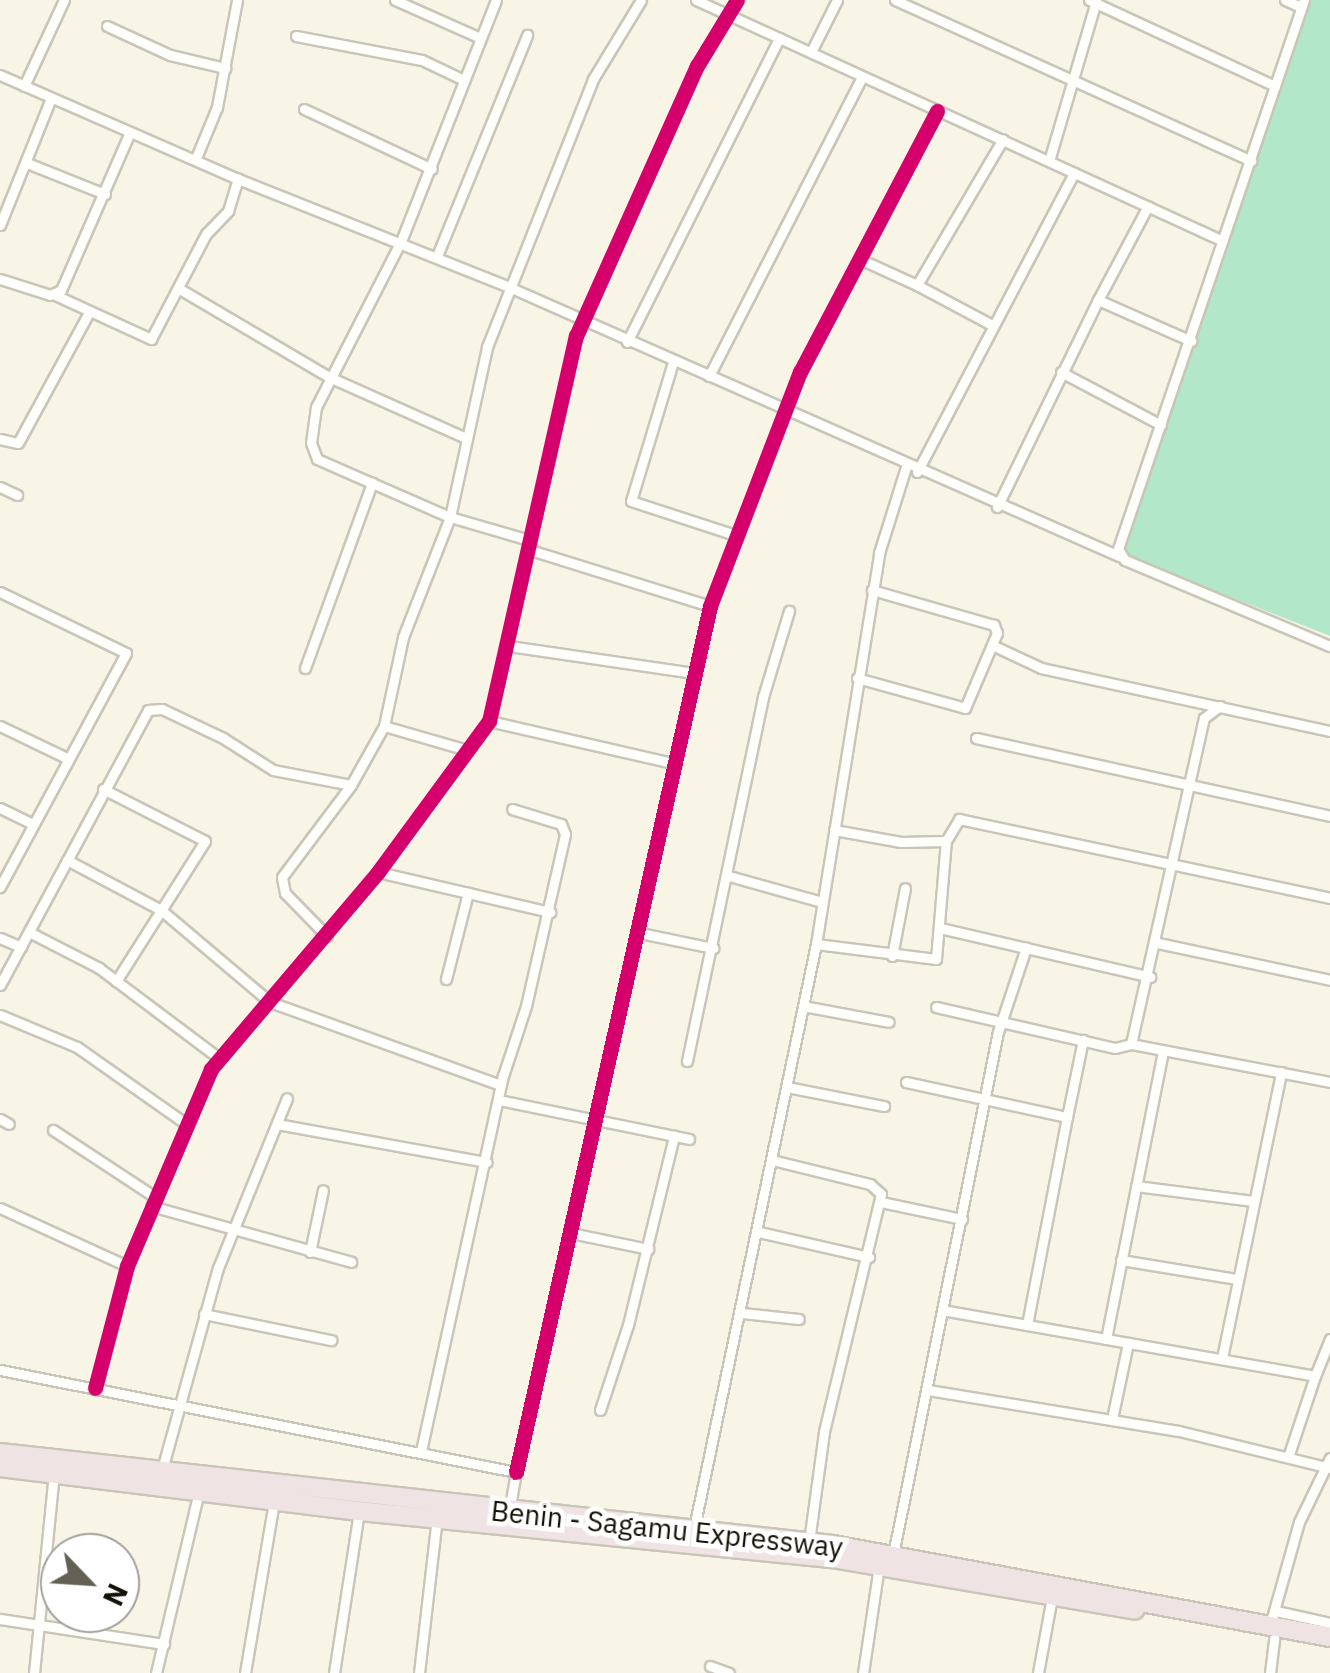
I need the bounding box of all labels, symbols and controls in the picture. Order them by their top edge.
street label: Benin - Sagamu Expressway [489,1494,845,1564]
north arrow [40,1533,140,1633]
text: N [95,1578,137,1612]

